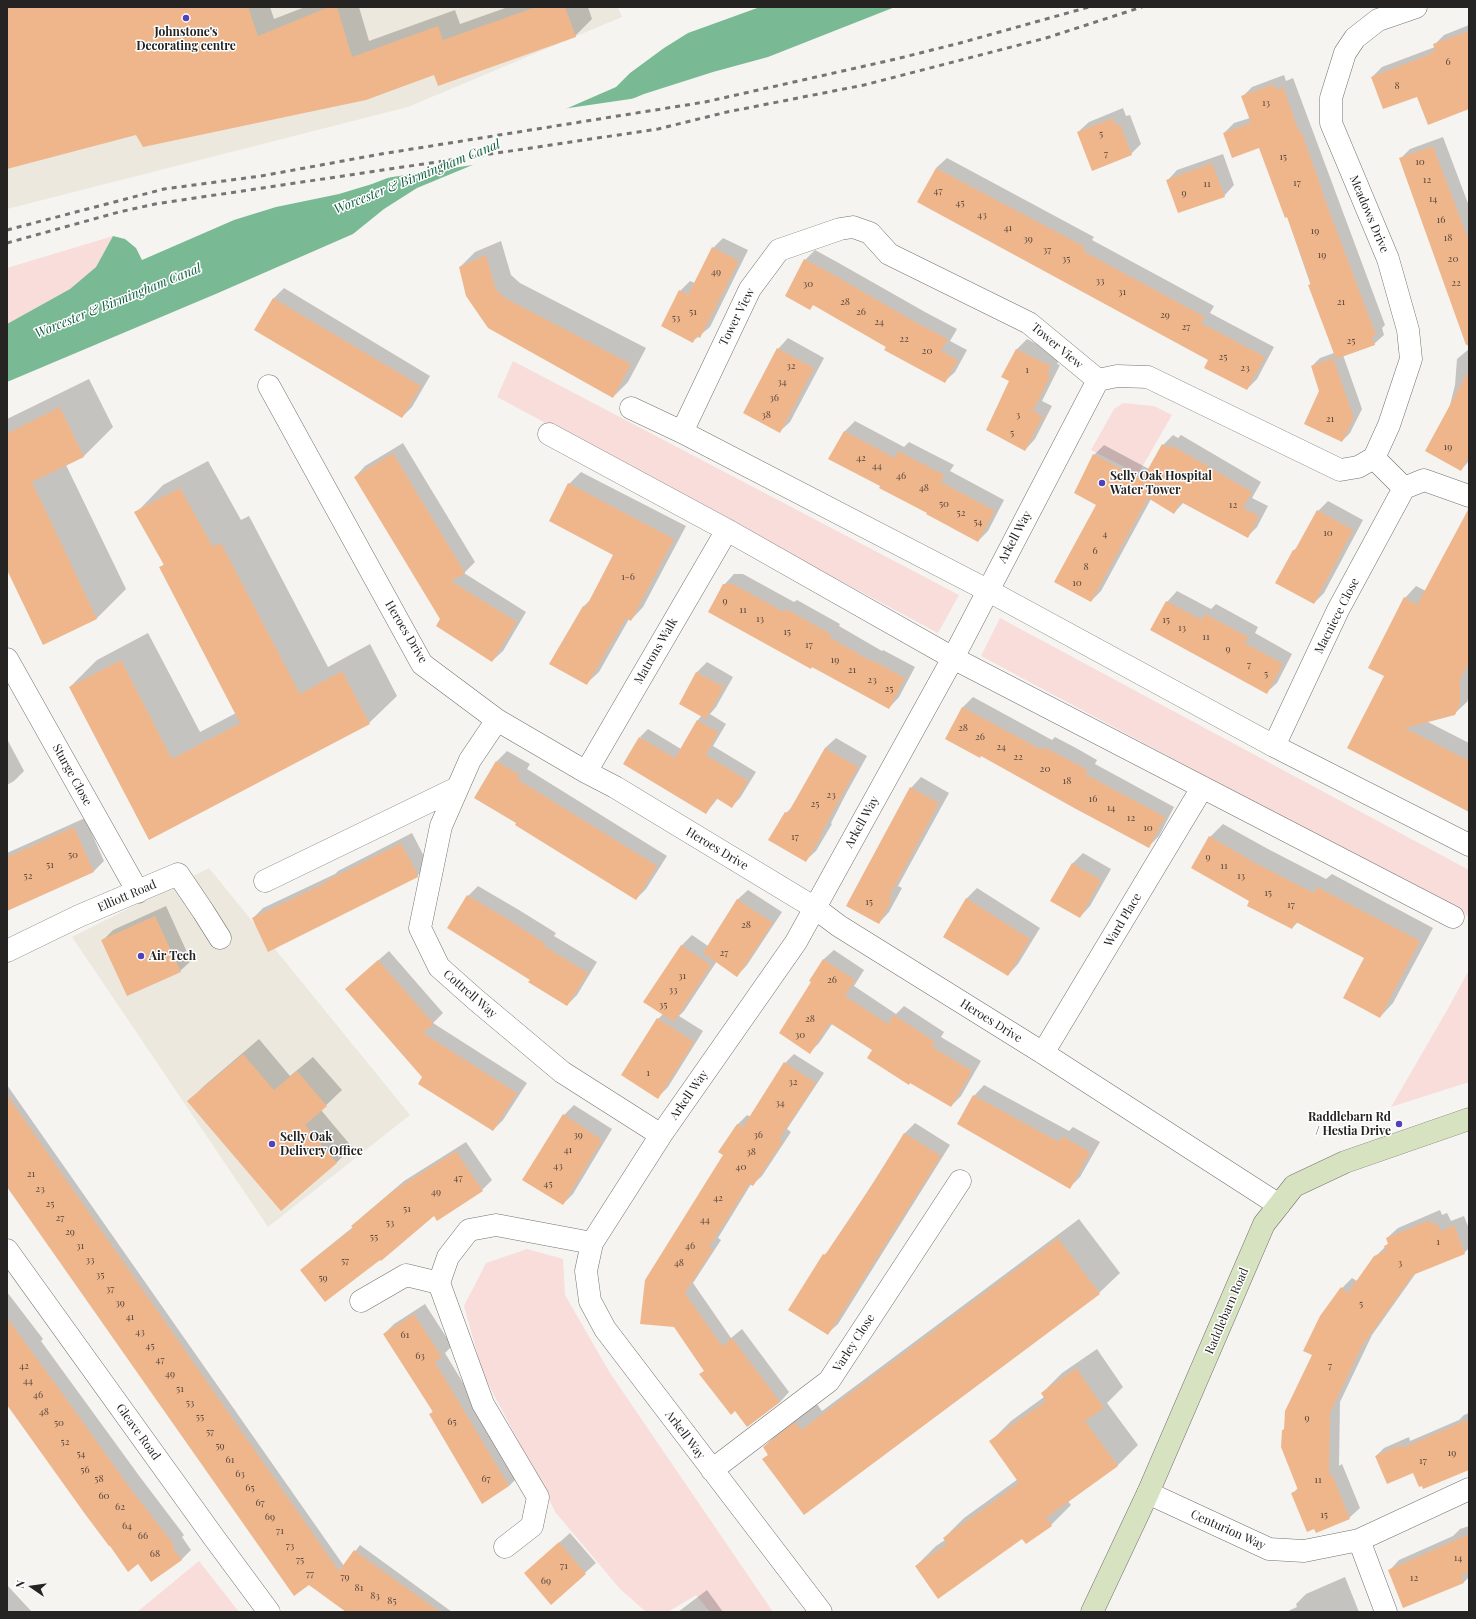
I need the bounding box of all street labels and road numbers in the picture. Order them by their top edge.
street label: Meadows Drive [1346,173,1392,255]
street label: Tower View [716,286,758,348]
street label: Tower View [1028,320,1086,372]
street label: Arkell Way [995,508,1035,566]
street label: Macniece Close [1312,576,1362,656]
street label: Heroes Drive [382,598,430,666]
street label: Matrons Walk [631,615,681,687]
street label: Sturge Close [49,742,95,808]
street label: Arkell Way [842,794,882,850]
street label: Heroes Drive [683,825,751,873]
street label: Elliott Road [95,877,159,915]
street label: Ward Place [1102,891,1144,949]
street label: Cottrell Way [440,967,500,1021]
street label: Heroes Drive [957,996,1025,1046]
street label: Arkell Way [667,1067,711,1123]
street label: Raddlebarn Road [1202,1266,1252,1356]
street label: Varley Close [830,1311,878,1375]
street label: Gleave Road [113,1401,163,1463]
street label: Arkell Way [662,1408,708,1462]
street label: Centurion Way [1188,1507,1268,1553]

